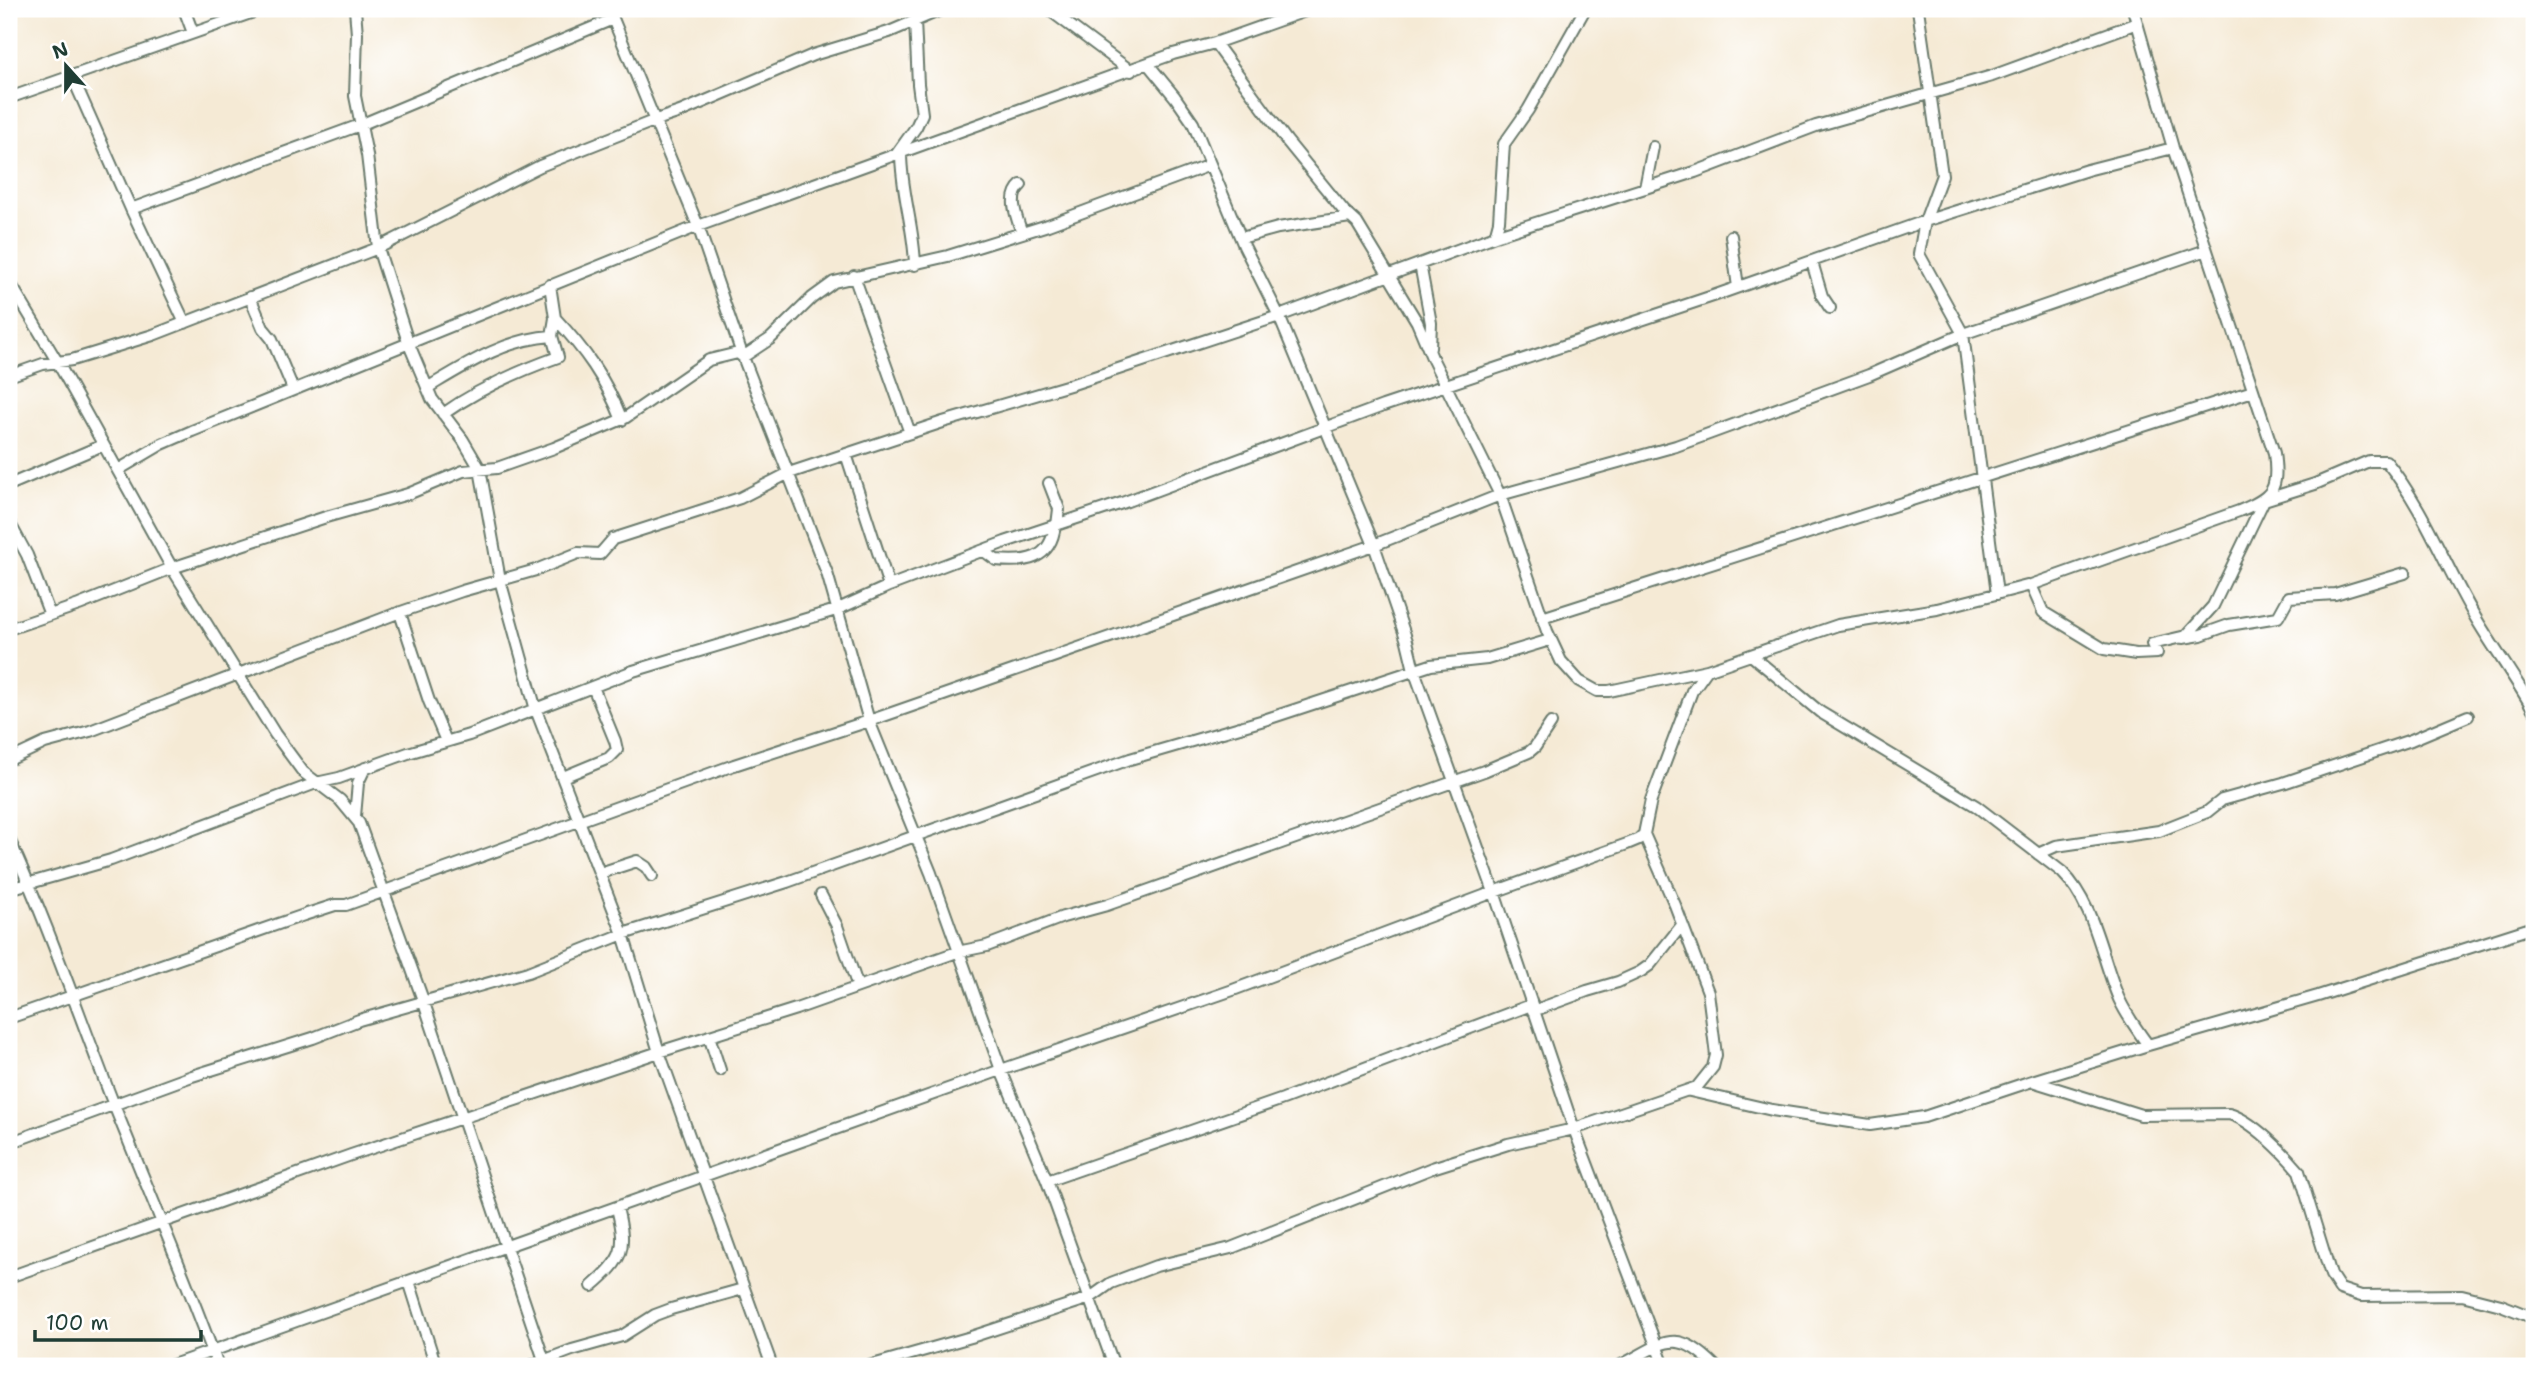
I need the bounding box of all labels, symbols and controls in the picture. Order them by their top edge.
north arrow [32,32,102,102]
text: N [49,36,72,65]
scale bar [35,1298,201,1342]
text: 100 m [46,1309,109,1337]

